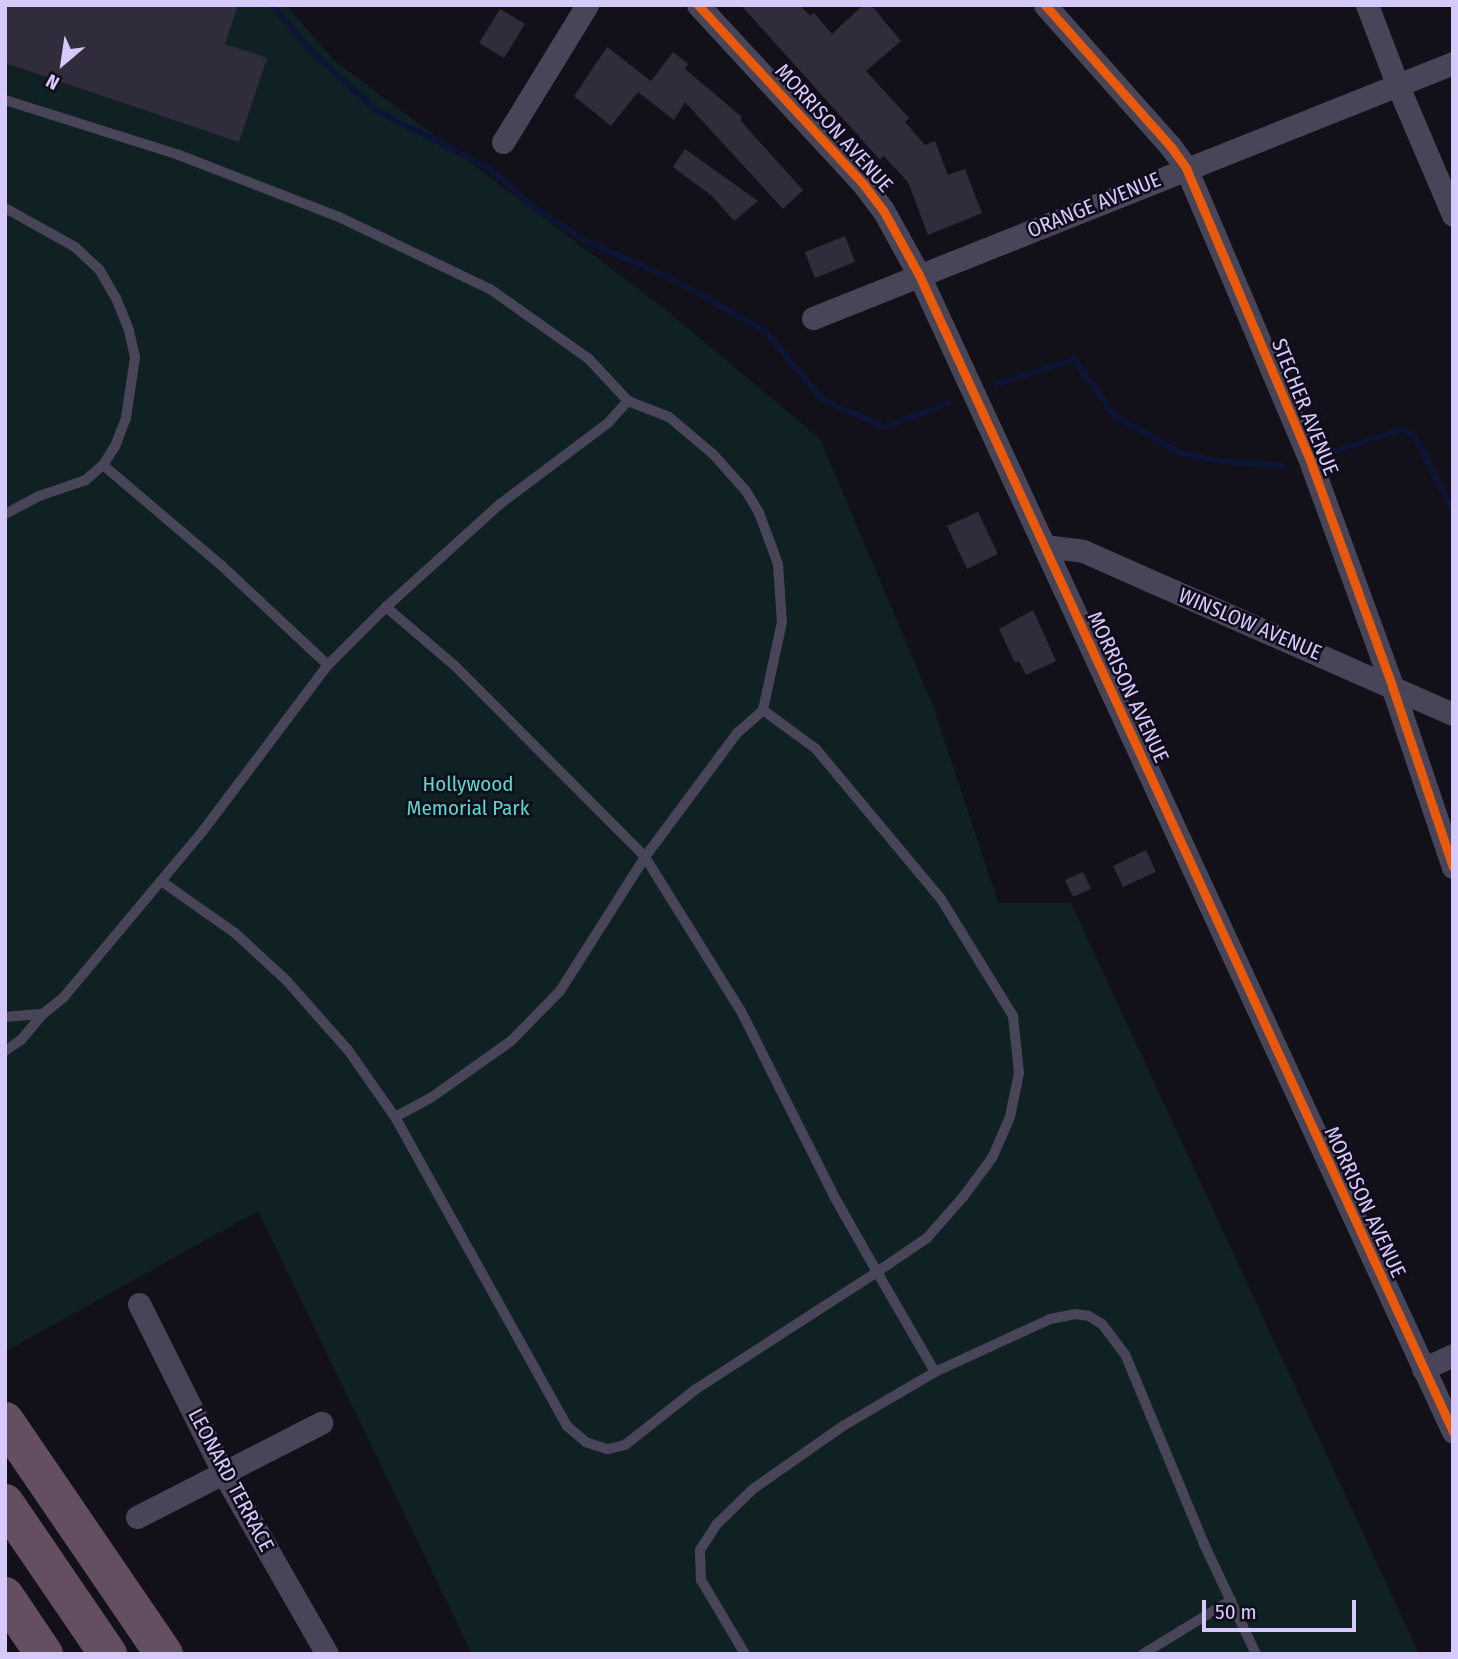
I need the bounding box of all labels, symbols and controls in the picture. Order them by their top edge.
north arrow [28,28,98,98]
street label: MORRISON AVENUE [770,59,898,197]
text: N [42,69,63,95]
street label: ORANGE AVENUE [1024,167,1164,243]
street label: STECHER AVENUE [1266,335,1344,479]
street label: WINSLOW AVENUE [1175,583,1325,665]
street label: MORRISON AVENUE [1082,607,1174,767]
park label: Hollywood Memorial Park [407,771,529,821]
street label: MORRISON AVENUE [1319,1122,1411,1282]
street label: LEONARD TERRACE [183,1404,279,1556]
scale bar [1206,1586,1360,1630]
text: 50 m [1215,1599,1257,1625]

